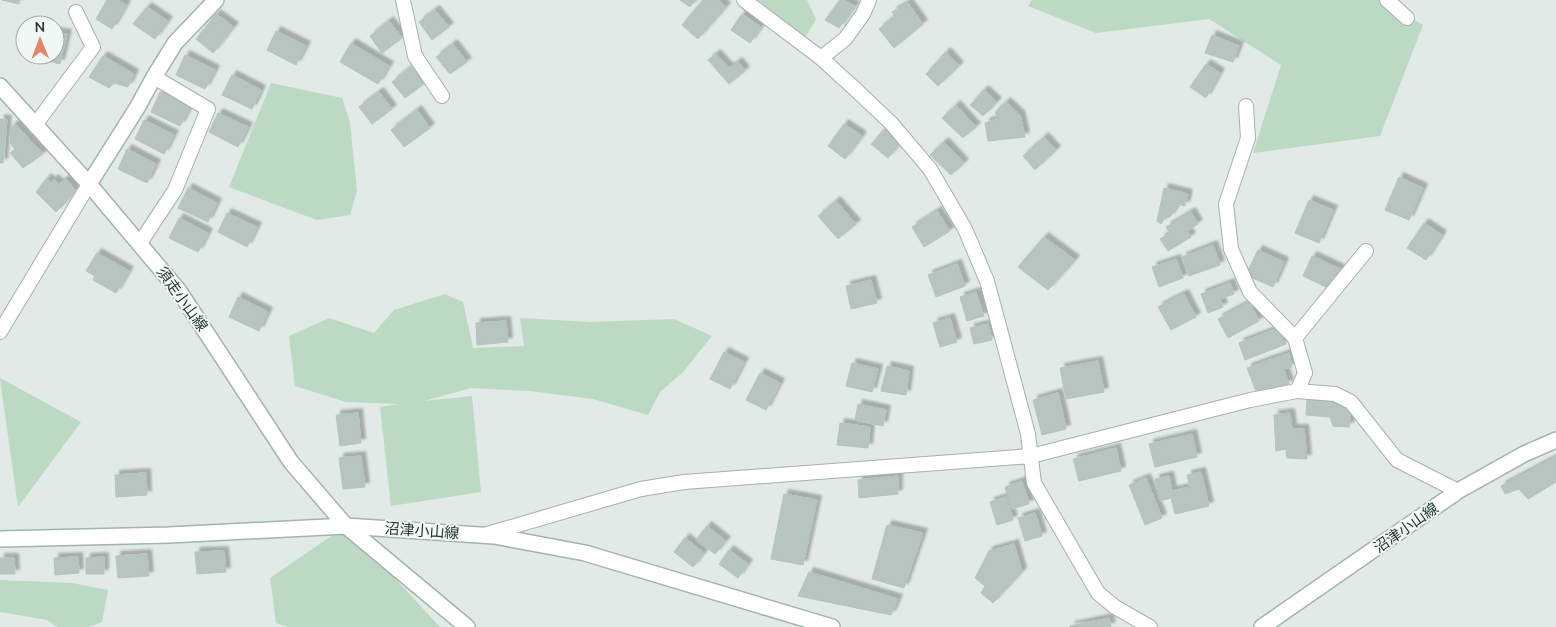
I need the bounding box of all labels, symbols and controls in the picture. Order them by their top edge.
north arrow [15,15,65,65]
text: N [34,18,45,37]
street label: 須走小山線 [152,263,212,335]
street label: 沼津小山線 [1370,498,1442,558]
street label: 沼津小山線 [384,518,460,544]

